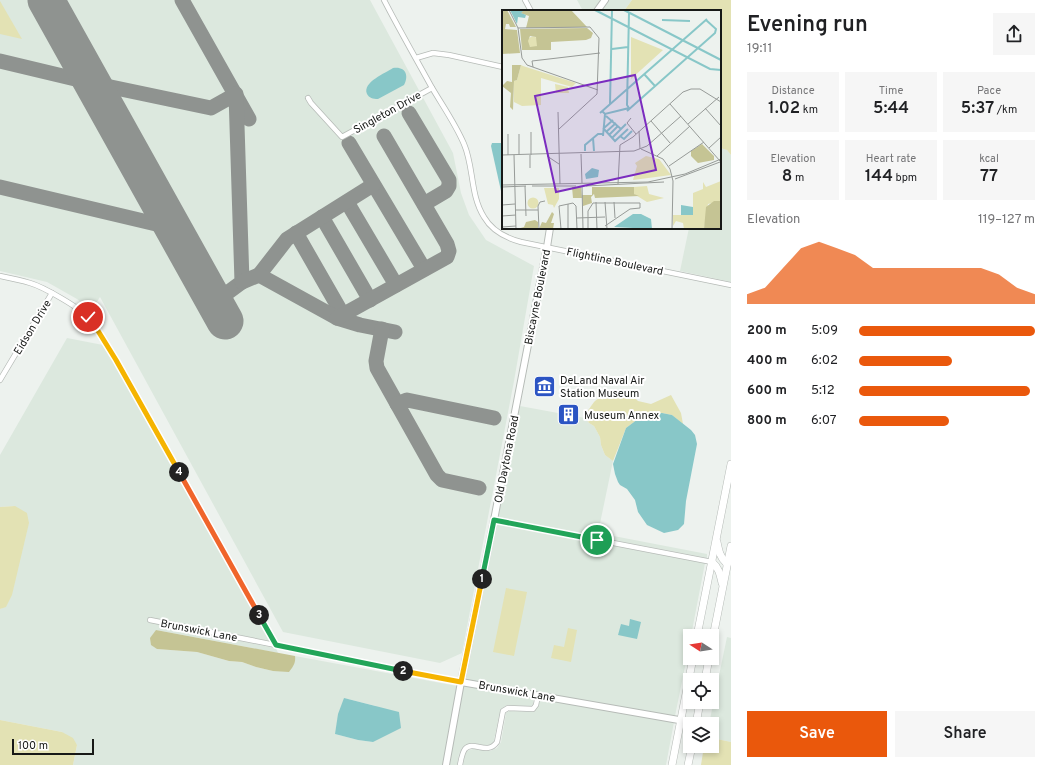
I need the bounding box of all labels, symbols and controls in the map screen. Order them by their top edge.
inset map [502,10,721,229]
text: Evening run [747,12,868,39]
button: share [993,13,1035,55]
text: 19:11 [747,41,772,57]
text: Distance [771,84,815,98]
text: Time [879,84,903,98]
text: Pace [977,84,1001,98]
street label: Singleton Drive [351,88,424,137]
text: 1.02 [768,98,800,120]
text: 5:44 [873,98,909,120]
text: 5:37 [961,98,994,120]
text: km [800,103,818,117]
text: /km [994,103,1017,117]
text: Elevation [770,152,816,166]
text: Heart rate [866,152,916,166]
text: kcal [979,152,999,166]
text: 8 [782,166,792,188]
text: 144 [865,166,893,188]
text: 77 [980,166,998,188]
text: m [792,171,804,185]
text: bpm [893,171,917,185]
text: Elevation [747,212,800,228]
text: 119–127 m [978,212,1035,228]
street label: Flightline Boulevard [565,245,664,279]
street label: Biscayne Boulevard [522,248,554,346]
street label: Eidson Drive [11,297,55,357]
pin [71,300,105,334]
icon: check [77,306,99,328]
text: 200 m [747,323,787,339]
text: 5:09 [811,323,838,339]
text: 400 m [747,353,787,369]
text: 6:02 [811,353,838,369]
museum icon: DeLand Naval Air Station Museum [532,373,558,399]
place label: DeLand Naval Air Station Museum [560,374,645,401]
text: 600 m [747,383,787,399]
text: 5:12 [811,383,835,399]
building icon: Museum Annex [556,402,582,428]
place label: Museum Annex [584,409,659,423]
text: 800 m [747,413,787,429]
text: 6:07 [811,413,836,429]
street label: Old Daytona Road [492,414,522,504]
pin: 4 [169,462,189,482]
text: 4 [175,465,183,479]
pin [580,523,614,557]
icon: arrive [586,529,608,551]
pin: 1 [472,569,492,589]
text: 1 [480,572,484,586]
pin: 3 [249,605,269,625]
text: 3 [256,608,262,622]
street label: Brunswick Lane [159,617,238,645]
north arrow [683,629,719,665]
map controls [683,629,719,753]
pin: 2 [393,661,413,681]
text: 2 [400,664,406,678]
button: locate [683,673,719,709]
street label: Brunswick Lane [477,678,556,706]
button: Save [747,711,887,757]
button: Share [895,711,1035,757]
button: layers [683,717,719,753]
scale bar [12,737,94,756]
text: 100 m [18,739,48,753]

